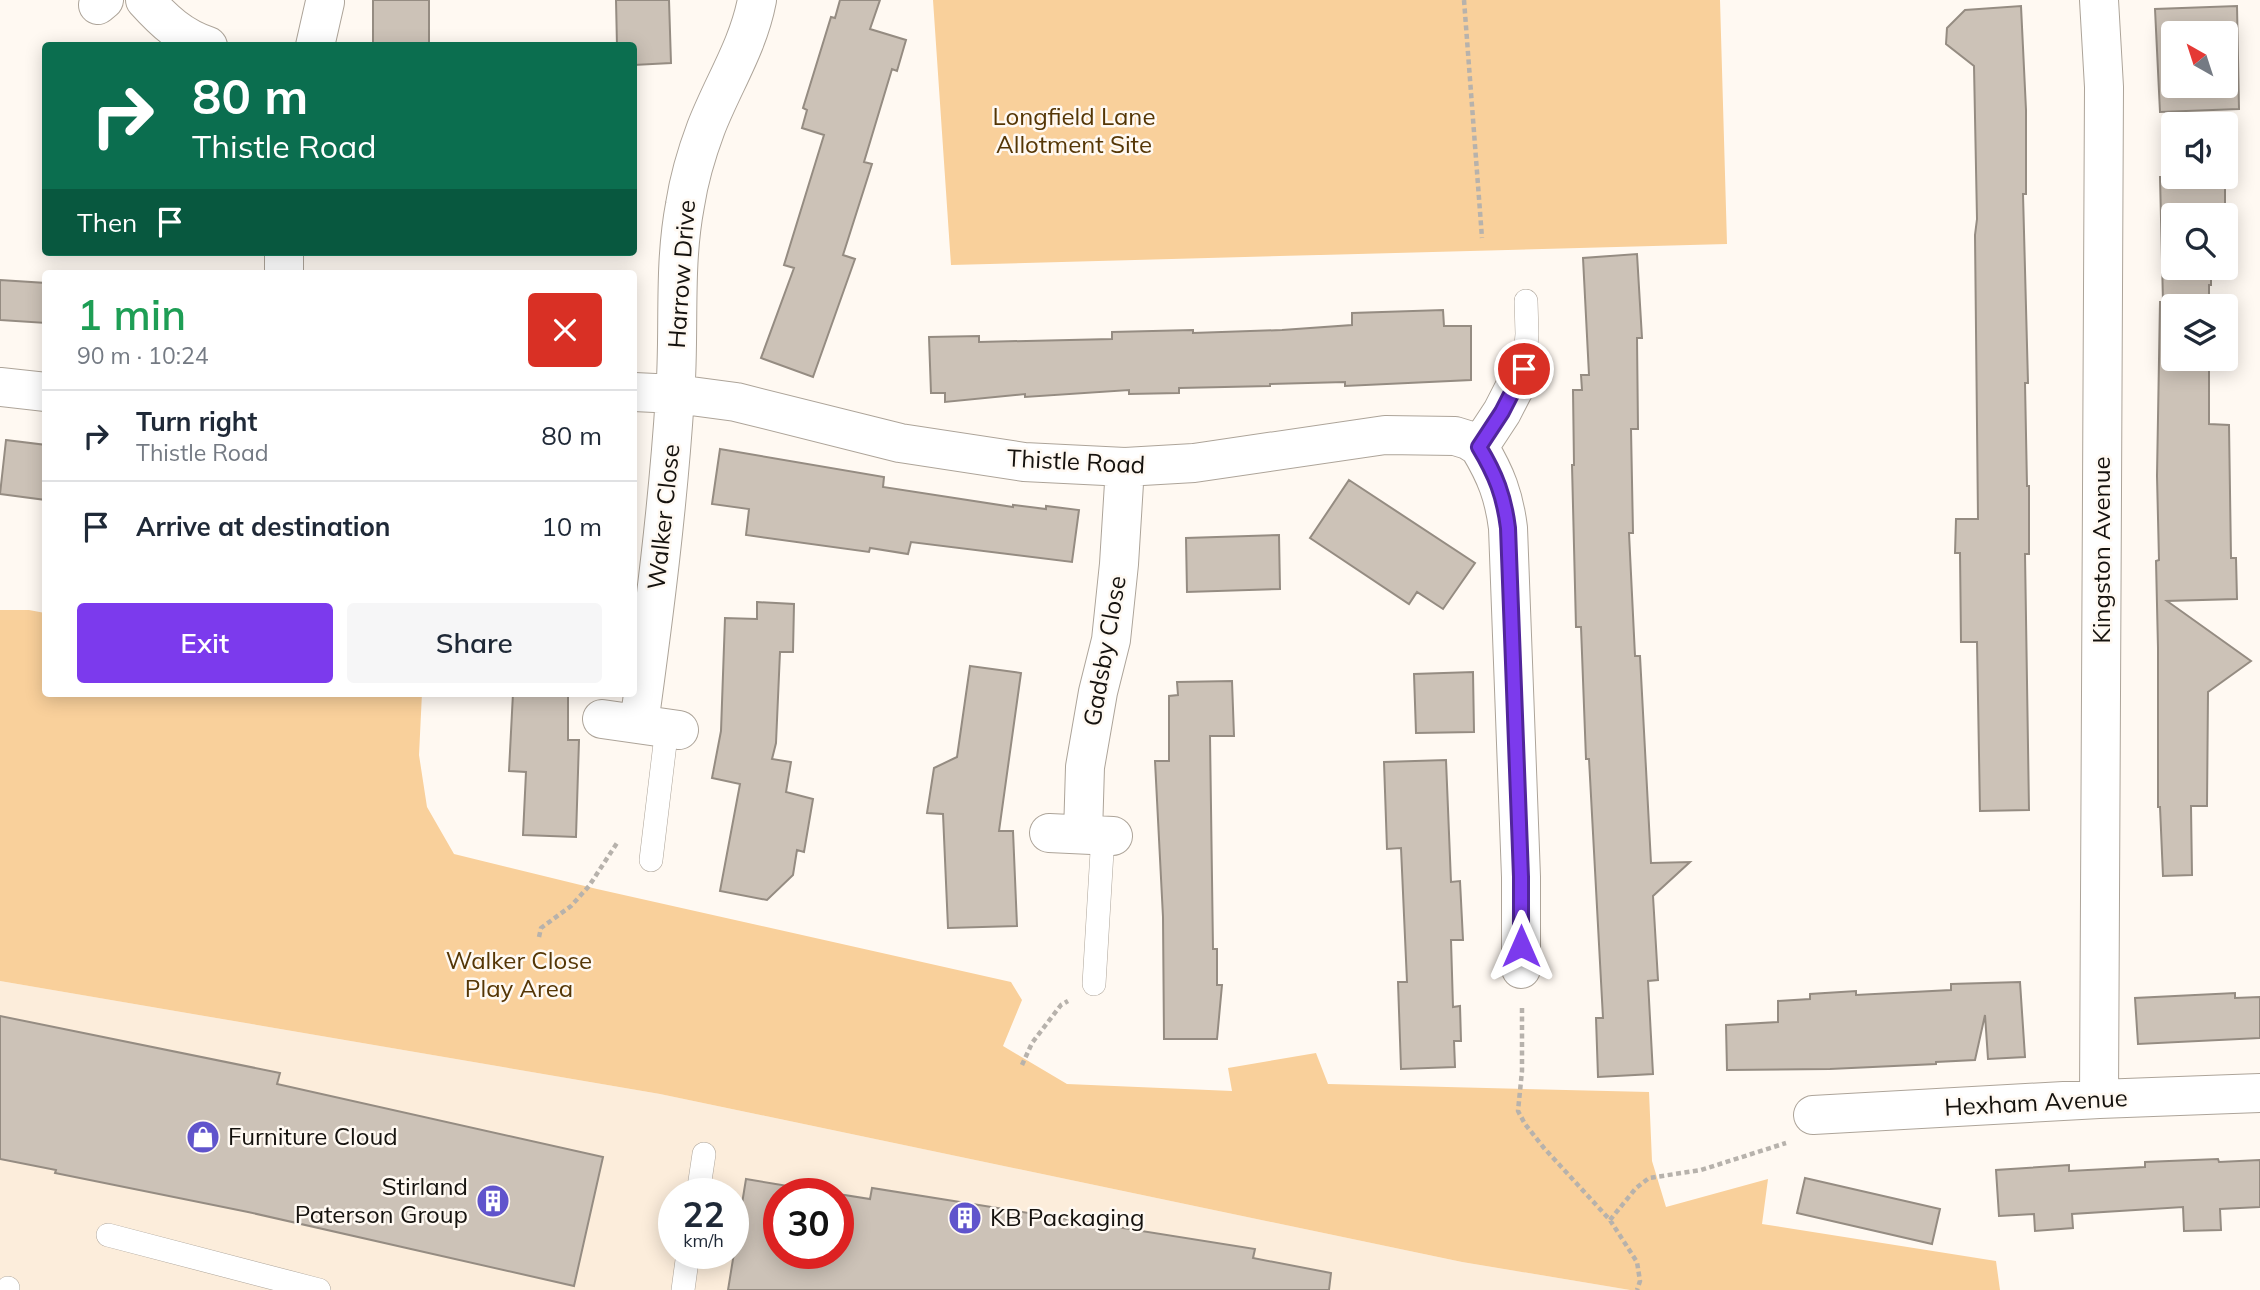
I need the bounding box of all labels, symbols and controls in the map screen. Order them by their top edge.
north arrow [2161,21,2238,98]
map controls [2161,21,2238,371]
text: 80 m [192,65,308,126]
icon: right [77,70,168,161]
park label: Longfield Lane Allotment Site [992,101,1156,159]
button: sound [2161,112,2238,189]
text: Thistle Road [192,126,376,166]
street label: Harrow Drive [661,199,701,349]
icon: arrive [151,203,189,241]
button: search [2161,203,2238,280]
text: Then [77,206,137,239]
text: 1 min [77,288,186,341]
button: close [528,293,602,367]
button: layers [2161,294,2238,371]
pin [1494,339,1554,399]
text: 90 m · 10:24 [77,341,209,370]
icon: arrive [1505,350,1543,388]
text: Turn right [136,405,257,438]
icon: right [77,417,115,455]
text: 80 m [541,419,602,452]
text: Thistle Road [136,438,269,467]
street label: Thistle Road [1006,442,1146,480]
street label: Walker Close [640,443,686,591]
street label: Kingston Avenue [2086,456,2116,644]
icon: arrive [77,508,115,546]
text: Arrive at destination [136,510,391,543]
text: 10 m [541,510,602,543]
street label: Gadsby Close [1076,573,1132,728]
button: Exit [77,603,333,683]
button: Share [347,603,602,683]
position arrow [1484,909,1558,983]
park label: Walker Close Play Area [446,945,592,1003]
street label: Hexham Avenue [1943,1082,2128,1122]
shop icon: Furniture Cloud [184,1118,222,1156]
place label: Furniture Cloud [228,1121,398,1151]
place label: Stirland Paterson Group [295,1171,468,1229]
speed limit sign: 30 [763,1178,854,1269]
building icon: Stirland Paterson Group [474,1182,512,1220]
text: 22 [682,1192,725,1236]
building icon: KB Packaging [946,1199,984,1237]
place label: KB Packaging [990,1202,1145,1232]
text: km/h [683,1229,724,1252]

